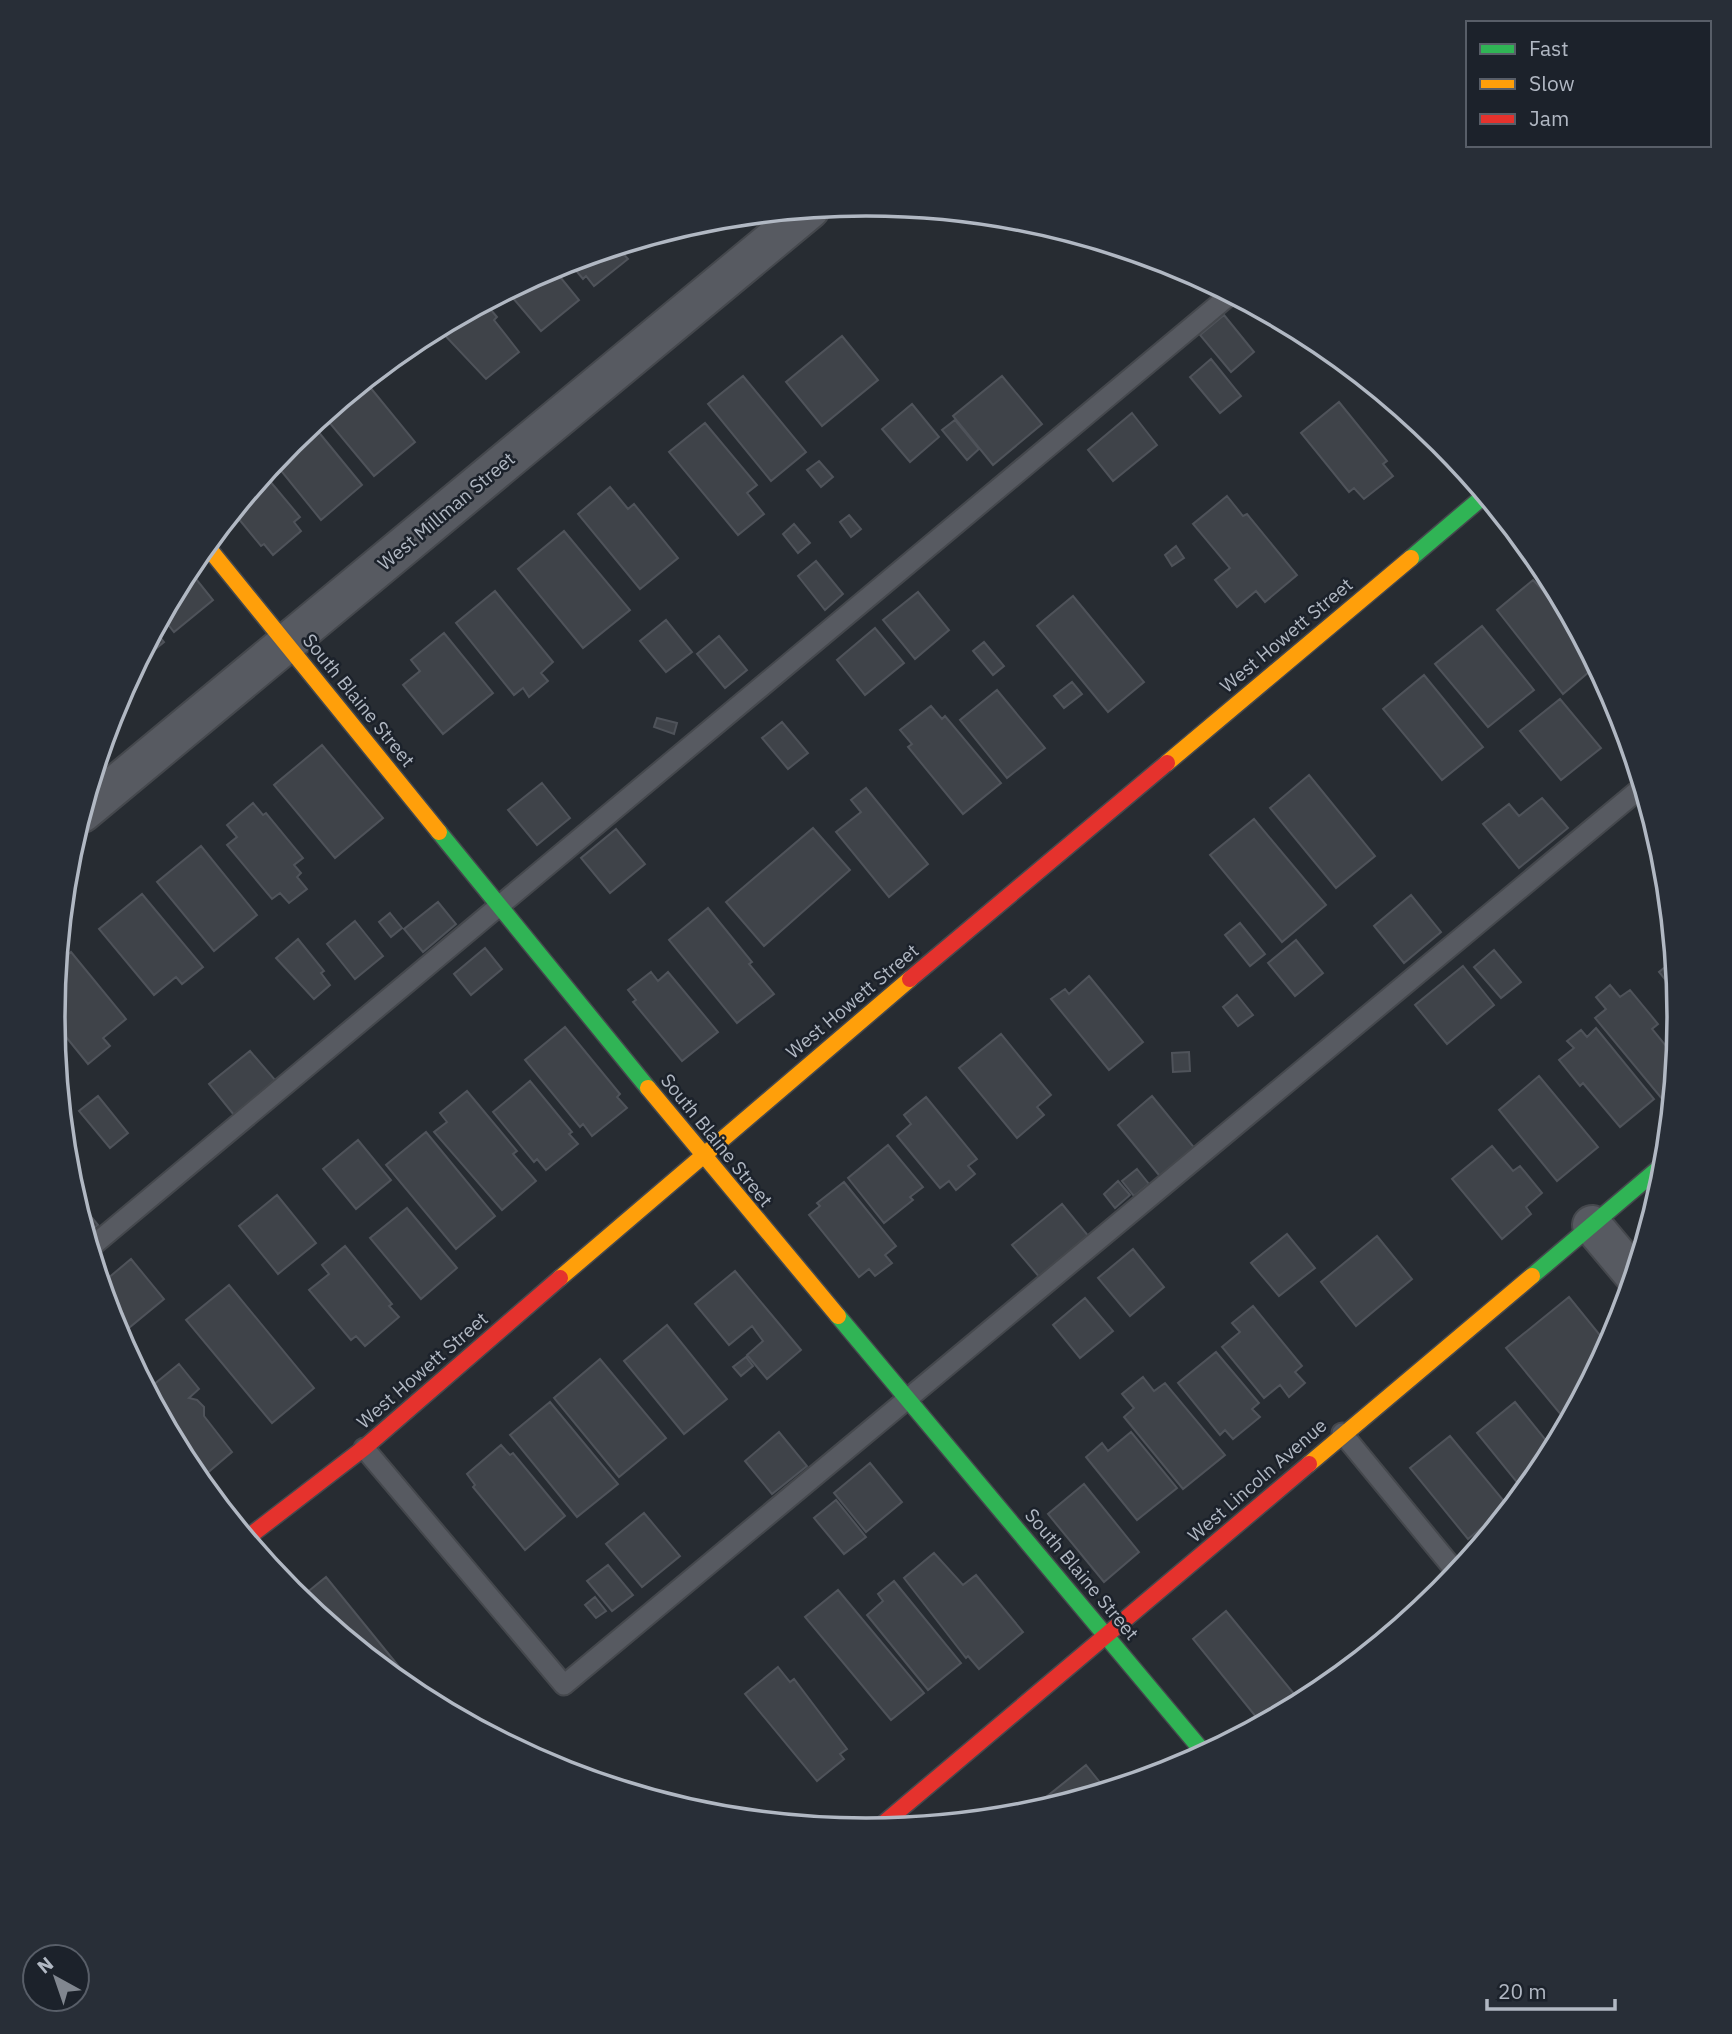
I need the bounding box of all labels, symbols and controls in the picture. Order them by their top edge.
legend [1466,21,1711,147]
text: Fast [1529,34,1569,62]
text: Slow [1529,69,1575,97]
text: Jam [1529,104,1569,132]
street label: West Millman Street [372,447,520,575]
street label: West Howett Street [1215,572,1357,698]
street label: South Blaine Street [298,628,420,772]
street label: West Howett Street [781,938,923,1064]
street label: South Blaine Street [656,1068,778,1212]
street label: West Howett Street [351,1306,493,1434]
street label: West Lincoln Avenue [1183,1413,1331,1547]
street label: South Blaine Street [1020,1503,1144,1645]
north arrow [21,1943,91,2013]
text: N [32,1951,58,1979]
scale bar [1487,1968,1615,2012]
text: 20 m [1498,1977,1547,2005]

